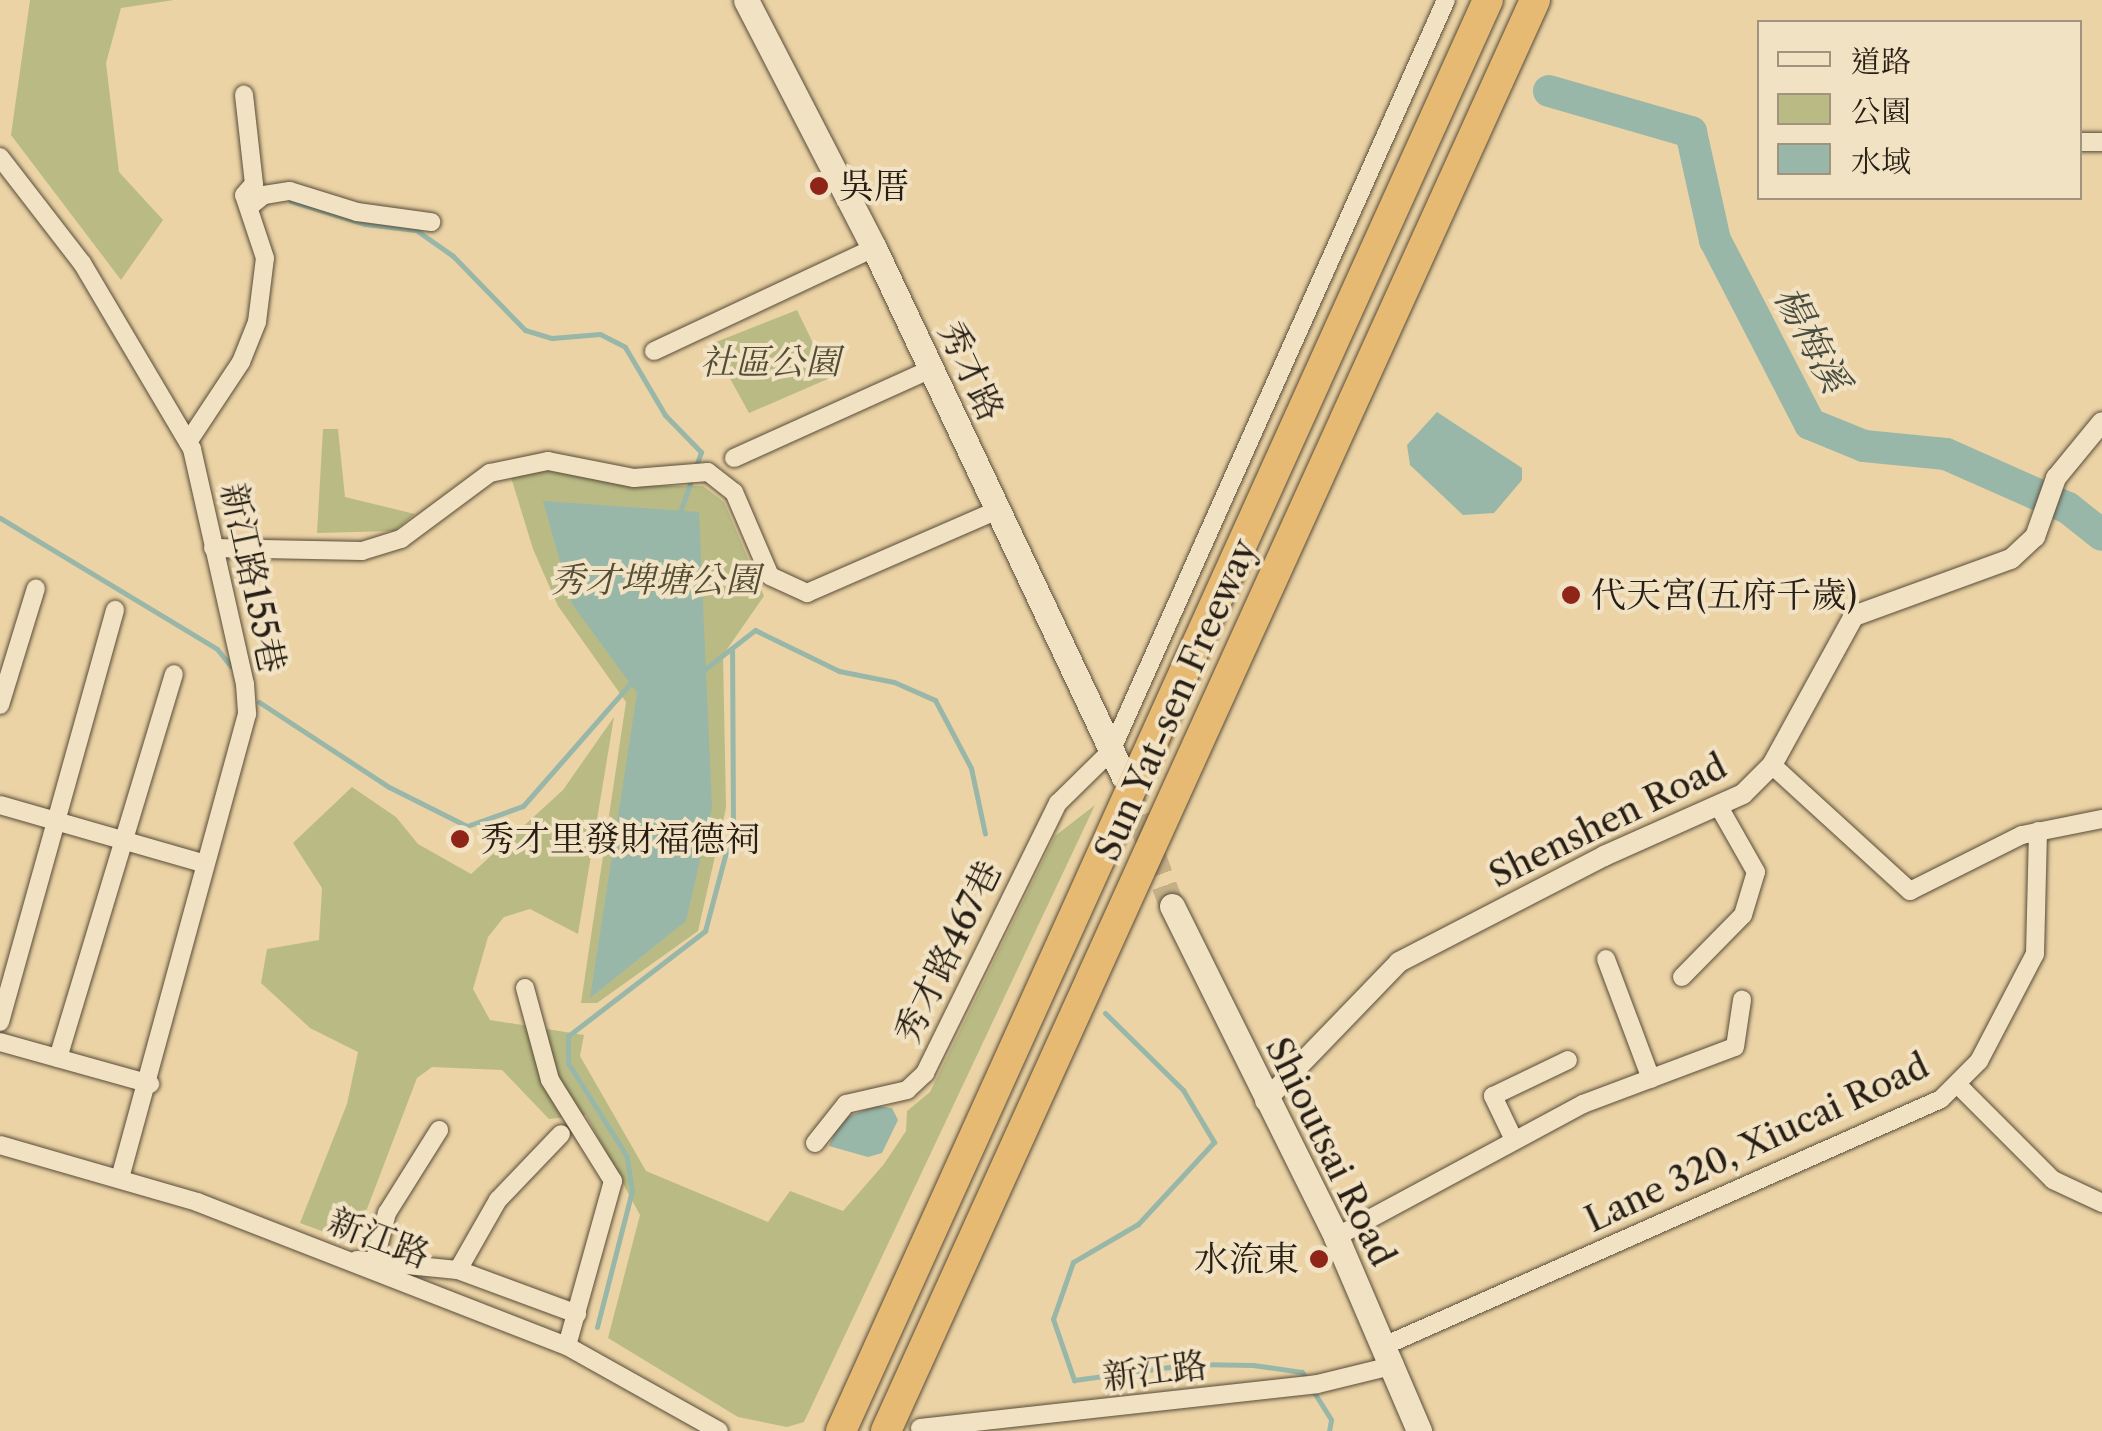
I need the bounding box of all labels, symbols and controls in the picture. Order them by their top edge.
legend [1757,20,2082,200]
text: 道路 [1851,43,1911,80]
text: 公園 [1851,93,1911,130]
text: 水域 [1851,143,1911,180]
place label: 吳厝 [839,165,909,207]
marker: 吳厝 [808,175,830,197]
water label: 楊梅溪 [1765,278,1859,400]
street label: 秀才路 [930,315,1012,427]
park label: 社區公園 [700,341,840,383]
street label: 新江路155巷 [212,479,294,677]
street label: Sun Yat-sen Freeway [1086,532,1266,868]
park label: 秀才埤塘公園 [550,559,760,601]
place label: 代天宮(五府千歲) [1591,574,1857,616]
marker: 代天宮(五府千歲) [1560,584,1582,606]
street label: Shenshen Road [1482,745,1734,897]
place label: 秀才里發財福德祠 [480,818,760,860]
marker: 秀才里發財福德祠 [449,828,471,850]
street label: 秀才路467巷 [886,854,1010,1050]
street label: Shioutsai Road [1257,1031,1403,1273]
street label: Lane 320, Xiucai Road [1578,1045,1936,1241]
street label: 新江路 [322,1200,436,1276]
place label: 水流東 [1194,1238,1299,1280]
marker: 水流東 [1308,1248,1330,1270]
street label: 新江路 [1100,1344,1210,1398]

